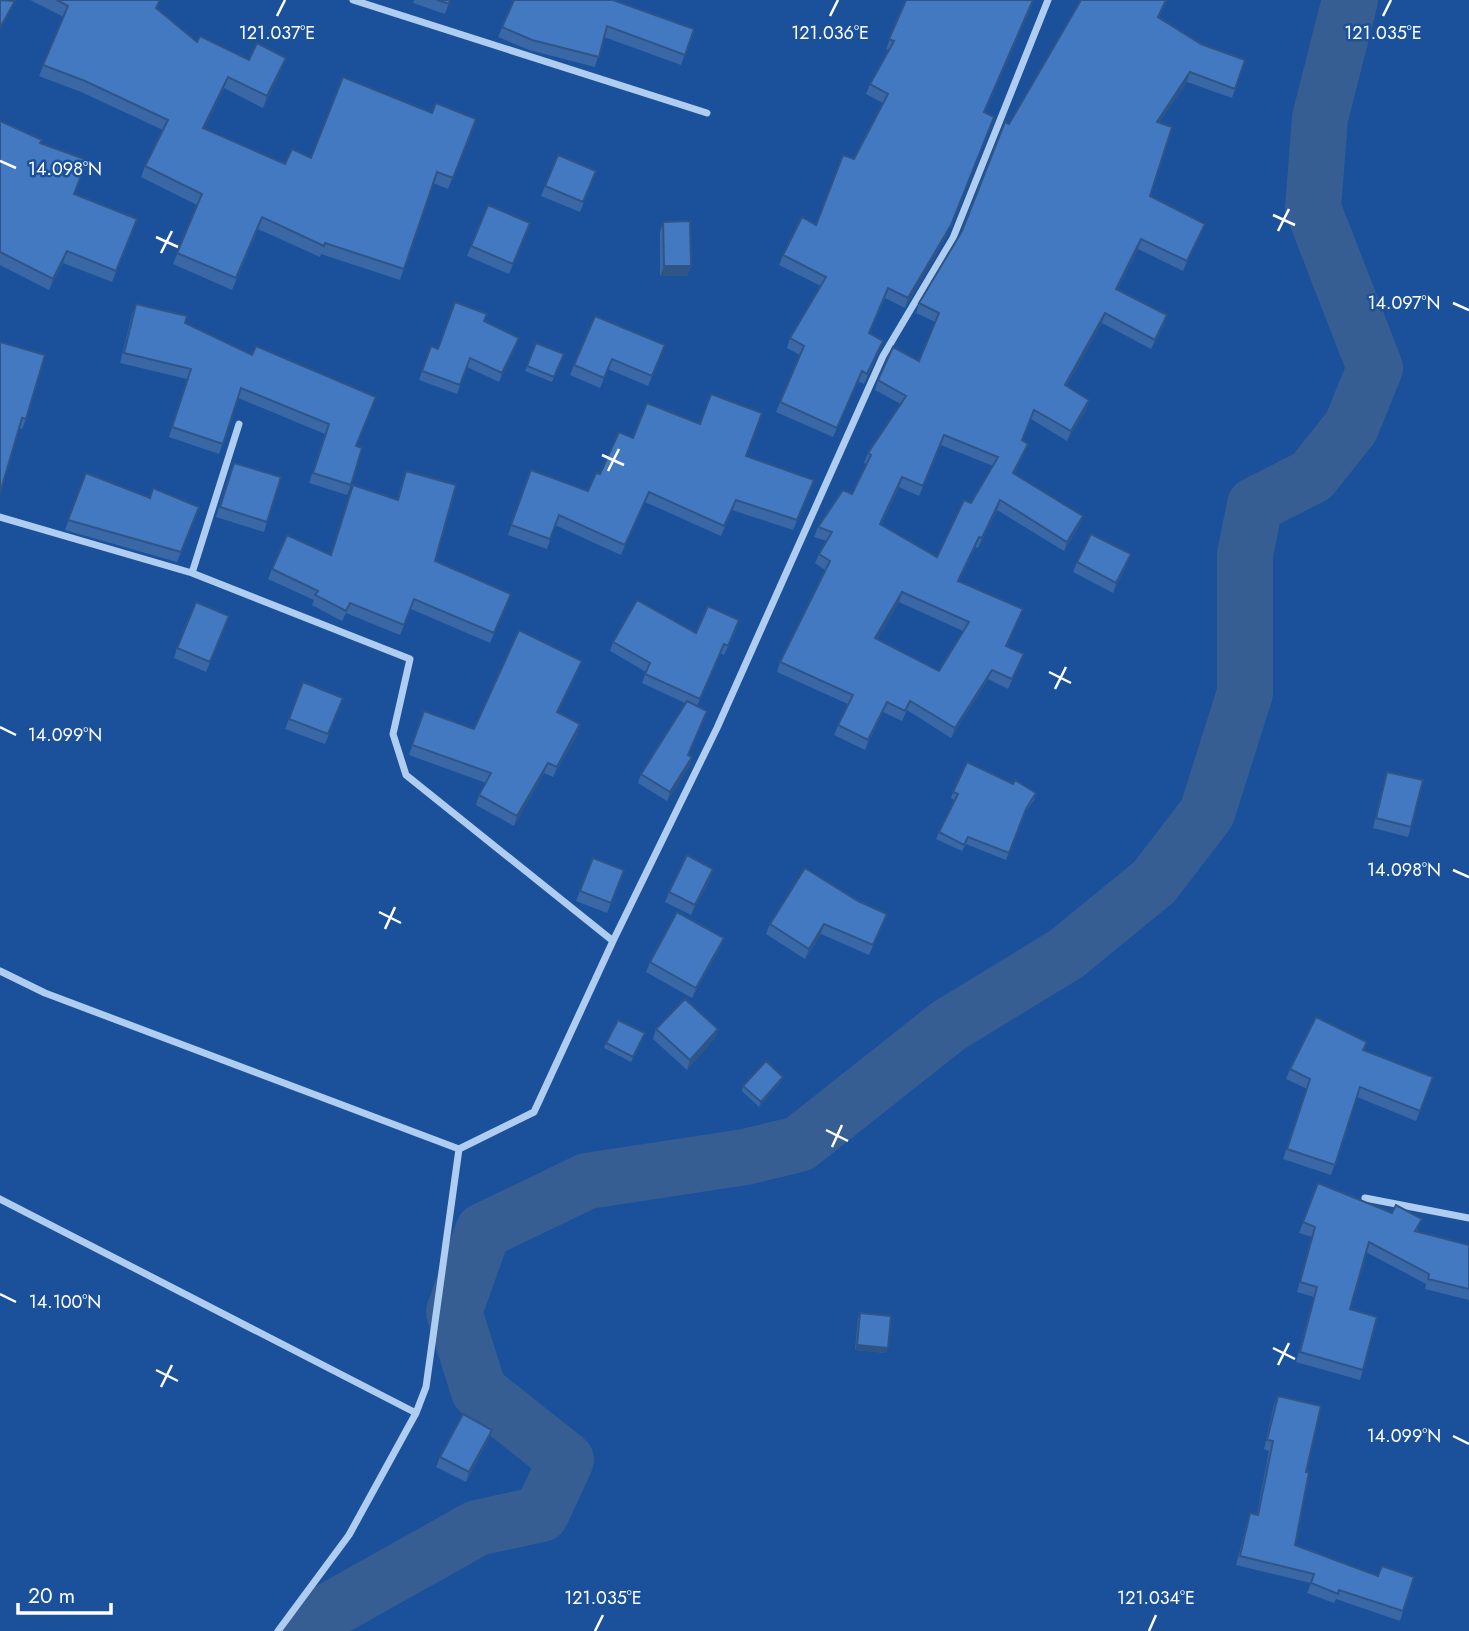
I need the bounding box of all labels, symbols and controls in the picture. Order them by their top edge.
text: 121.037°E [239,20,315,46]
text: 121.036°E [791,20,869,46]
text: 121.035°E [1344,20,1422,46]
text: 14.098°N [28,156,102,182]
text: 14.097°N [1367,290,1441,316]
text: 14.099°N [28,722,102,748]
text: 14.098°N [1367,857,1441,883]
text: 14.100°N [29,1289,101,1315]
text: 14.099°N [1367,1423,1441,1449]
scale bar [18,1572,110,1616]
text: 20 m [28,1581,75,1611]
text: 121.035°E [564,1585,642,1611]
text: 121.034°E [1117,1585,1195,1611]

